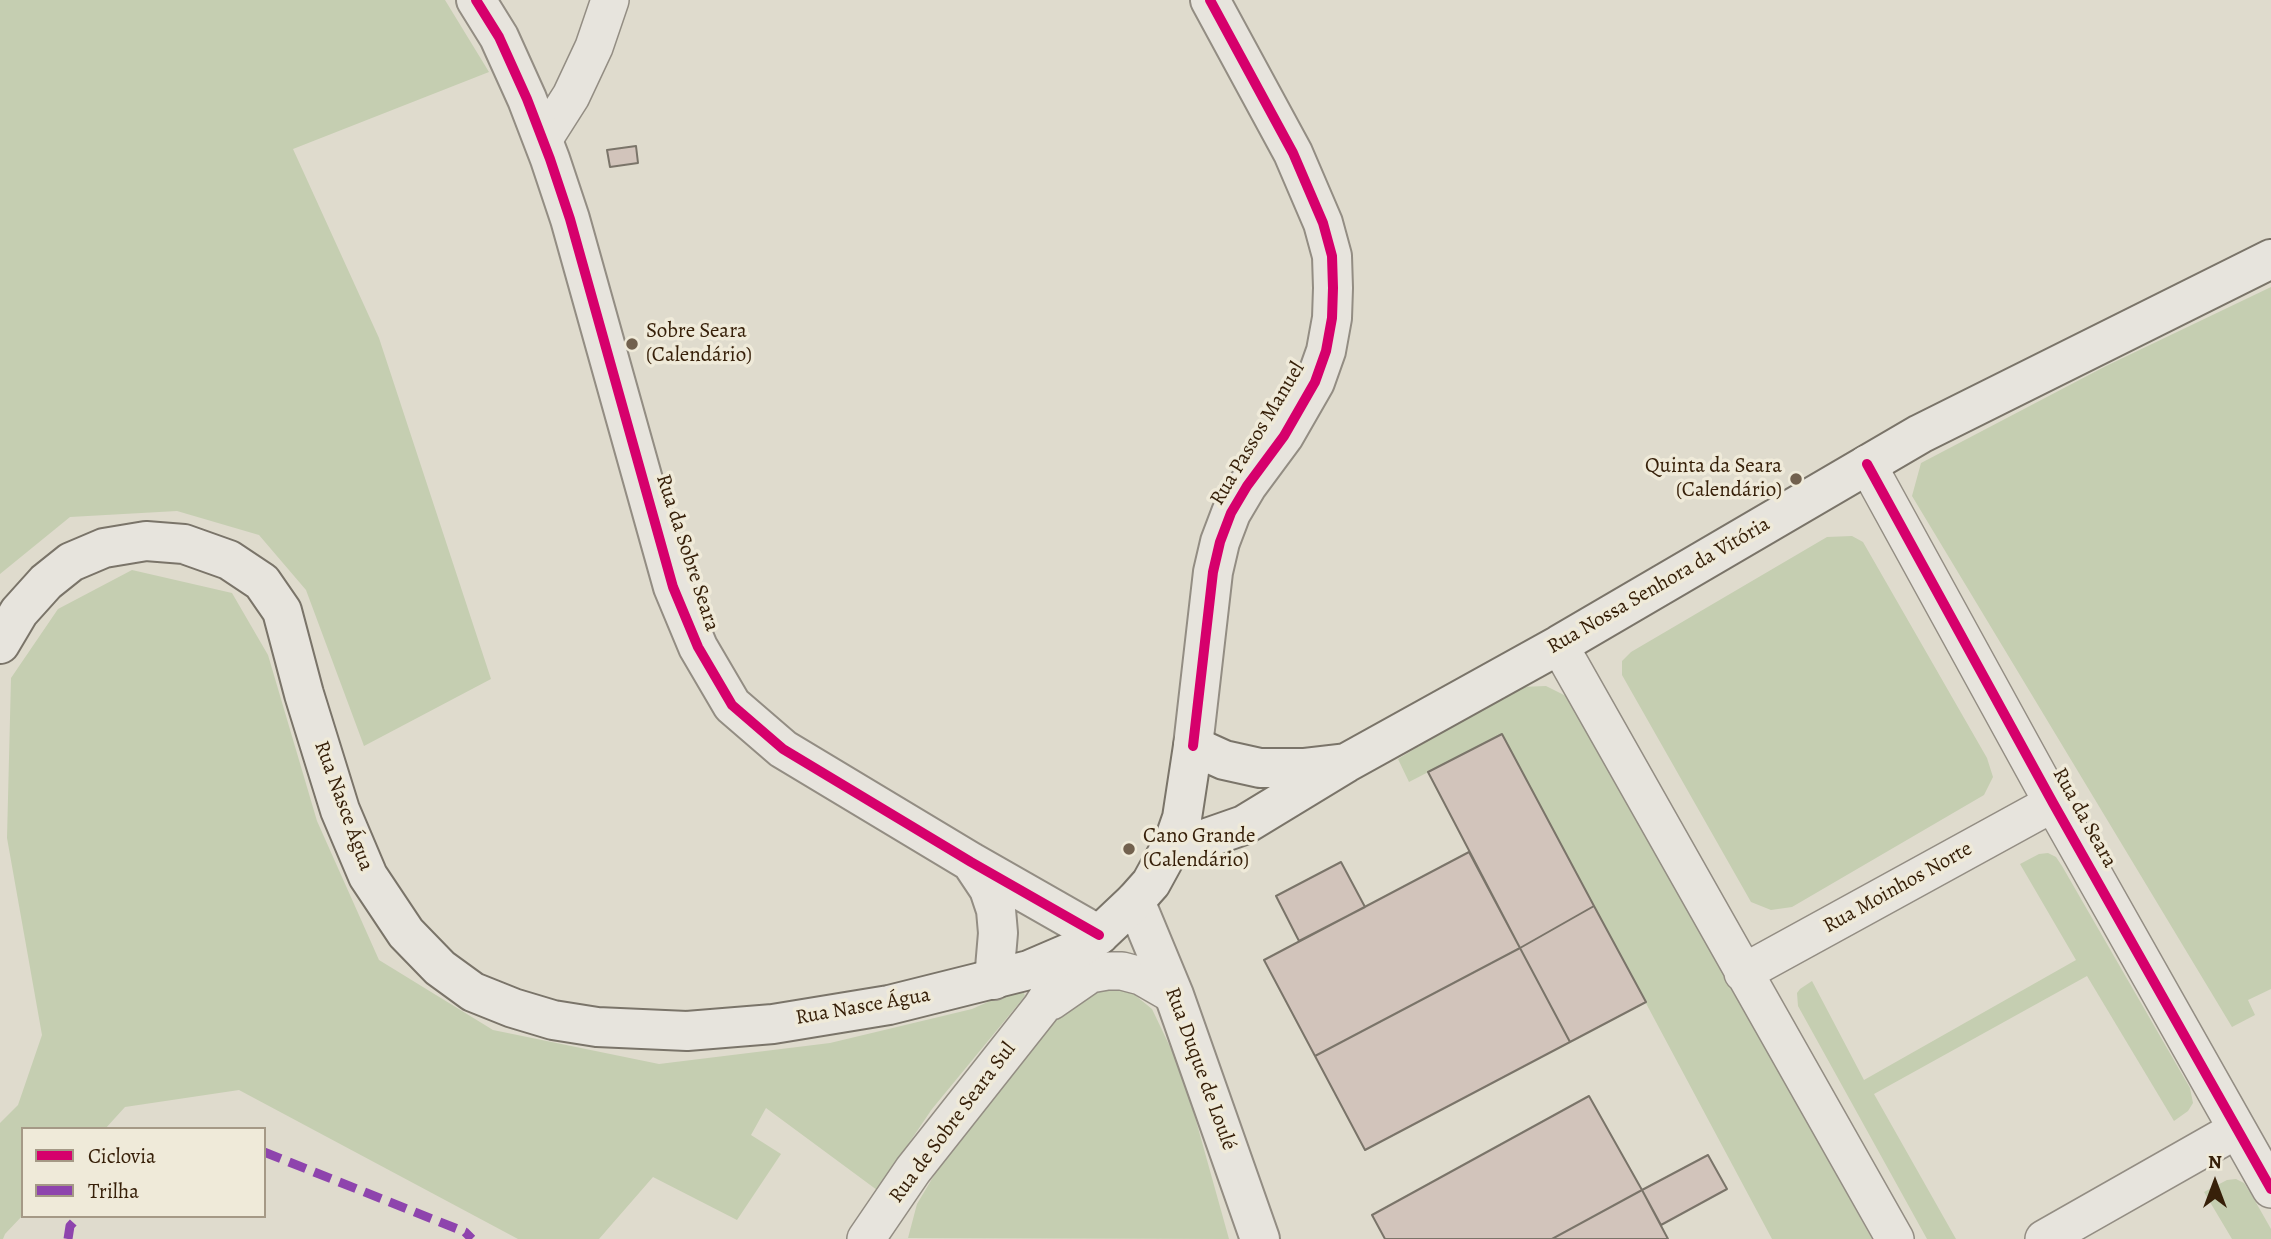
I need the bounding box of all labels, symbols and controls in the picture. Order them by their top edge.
place label: Sobre Seara (Calendário) [646,319,752,369]
marker: Sobre Seara (Calendário) [624,336,640,352]
street label: Rua Passos Manuel [1205,358,1311,510]
place label: Quinta da Seara (Calendário) [1645,454,1782,504]
street label: Rua da Sobre Seara [650,471,724,635]
marker: Quinta da Seara (Calendário) [1788,471,1804,487]
street label: Rua Nossa Senhora da Vitória [1543,512,1775,660]
street label: Rua Nasce Água [308,738,378,874]
street label: Rua da Seara [2046,764,2122,872]
place label: Cano Grande (Calendário) [1143,824,1255,874]
street label: Rua Moinhos Norte [1819,837,1977,939]
marker: Cano Grande (Calendário) [1121,841,1137,857]
street label: Rua Nasce Água [794,983,932,1031]
street label: Rua Duque de Loulé [1159,984,1241,1154]
street label: Rua de Sobre Seara Sul [884,1038,1022,1208]
legend [21,1127,266,1218]
text: Ciclovia [88,1142,156,1170]
north arrow [2180,1148,2250,1218]
text: N [2208,1149,2222,1175]
text: Trilha [88,1177,139,1205]

